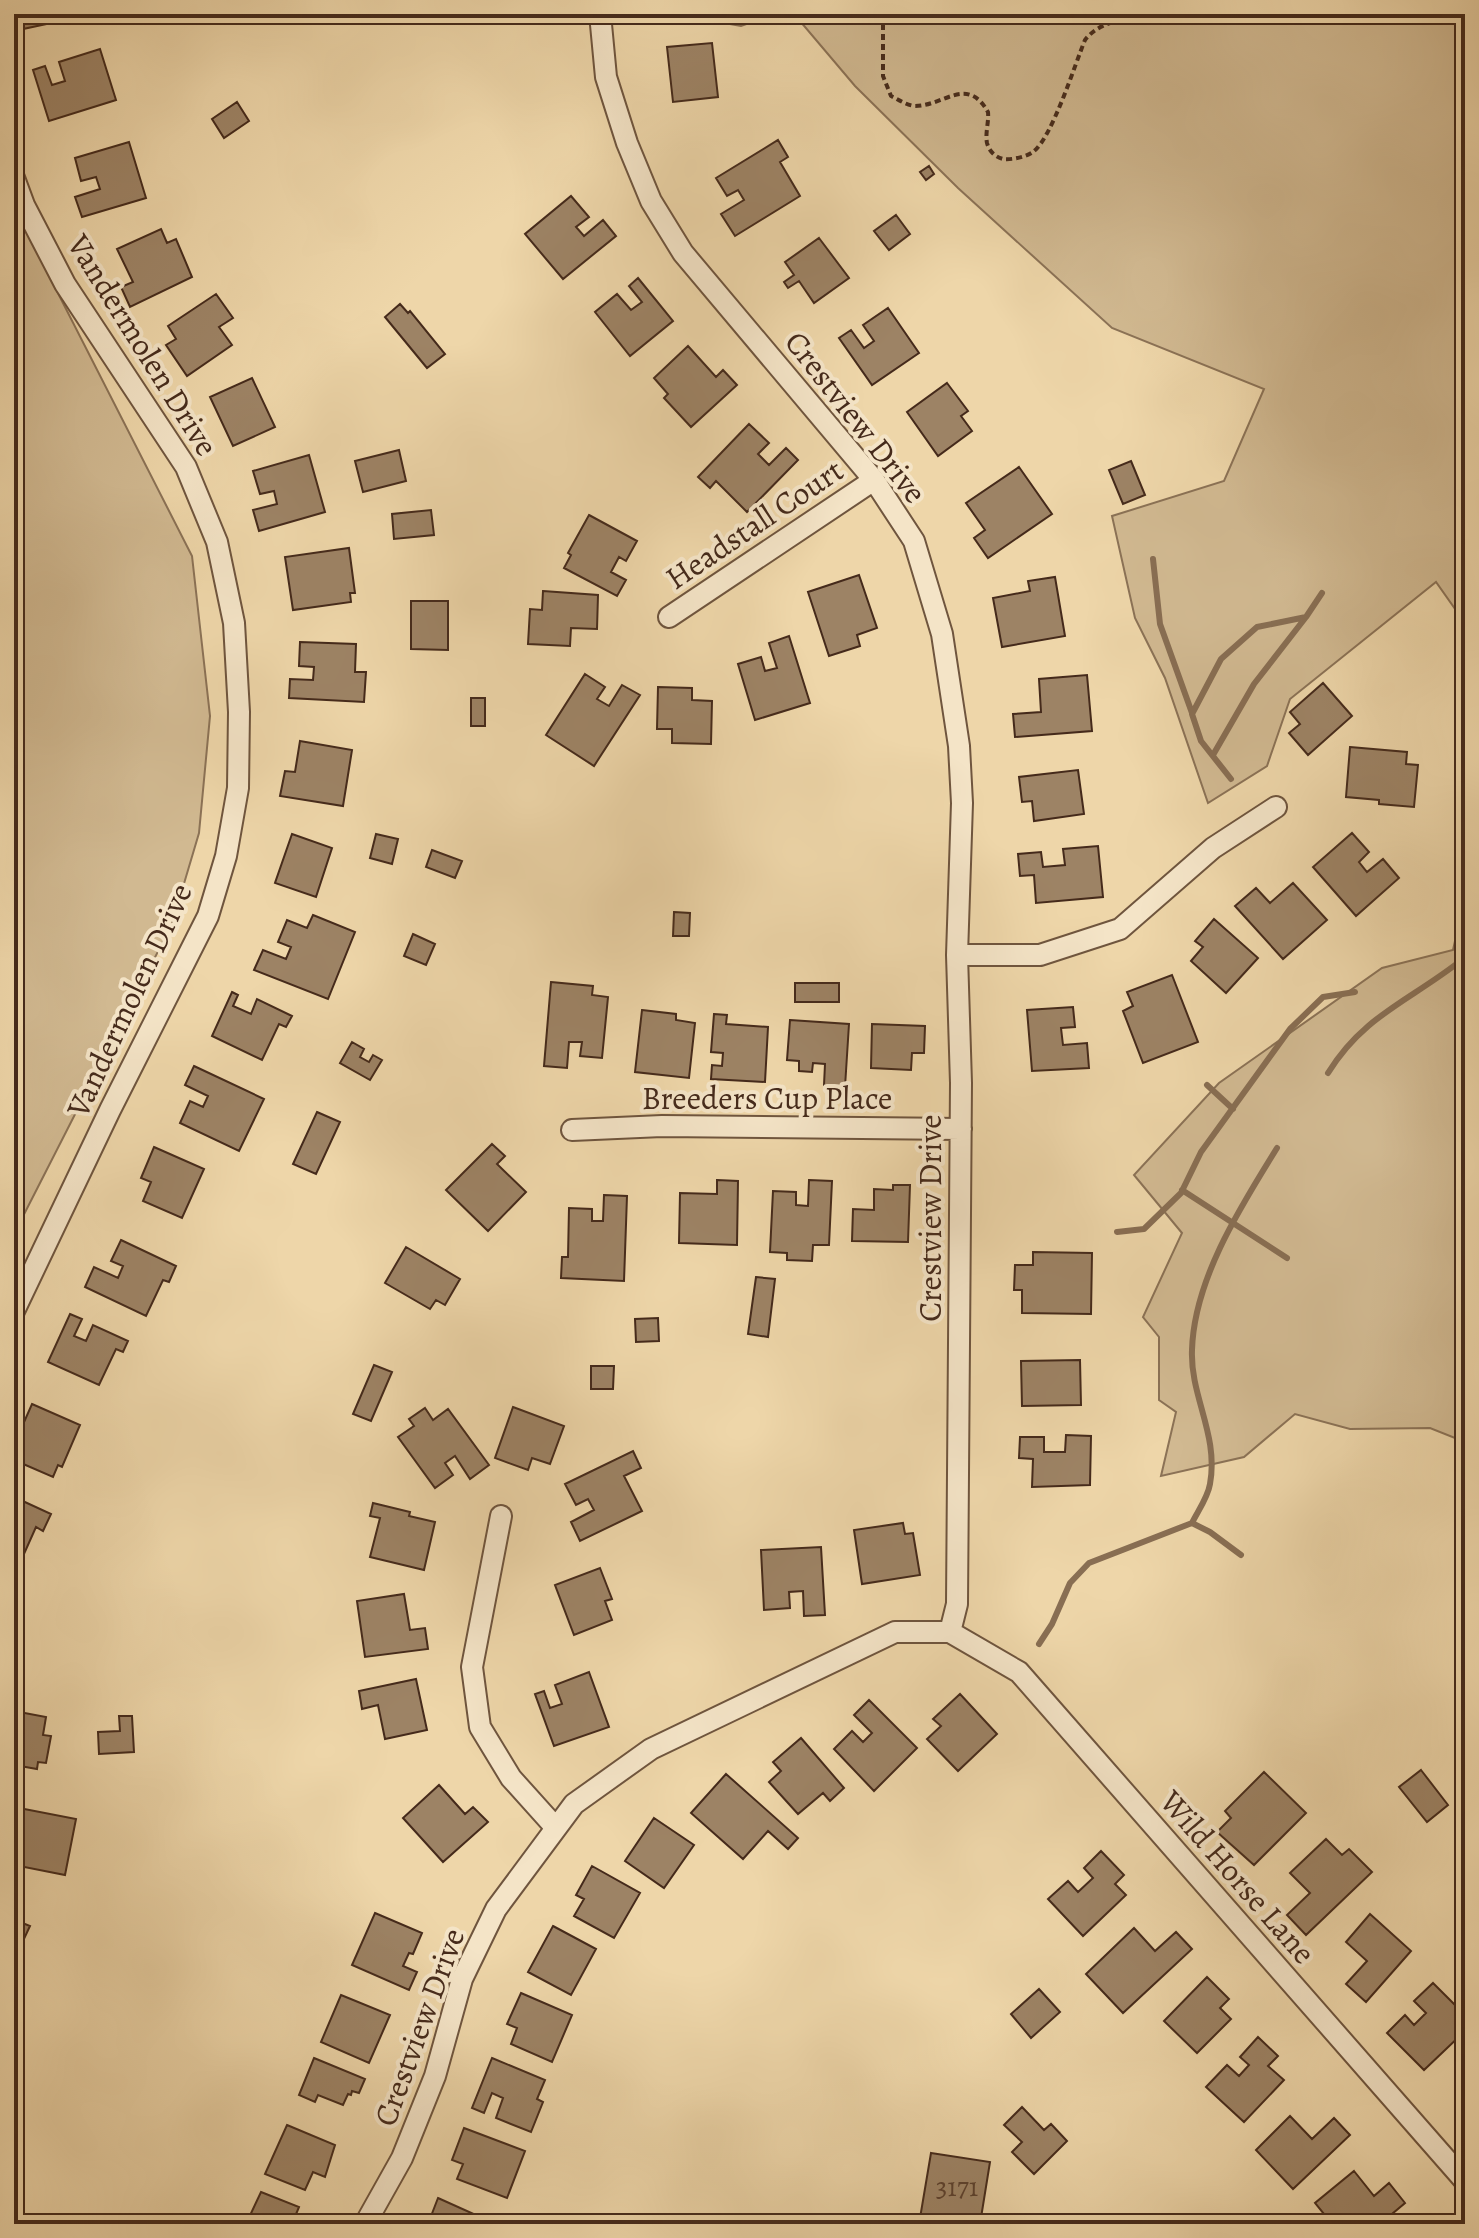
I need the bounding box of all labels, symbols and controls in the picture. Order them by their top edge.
street label: Vandermolen Drive [57,225,229,464]
street label: Crestview Drive [775,322,937,512]
street label: Headstall Court [656,448,852,600]
street label: Vandermolen Drive [55,876,203,1125]
street label: Breeders Cup Place [642,1076,892,1120]
street label: Crestview Drive [908,1114,952,1322]
street label: Wild Horse Lane [1150,1780,1326,1973]
street label: Crestview Drive [363,1922,475,2132]
house number: 3171 [936,2168,978,2206]

